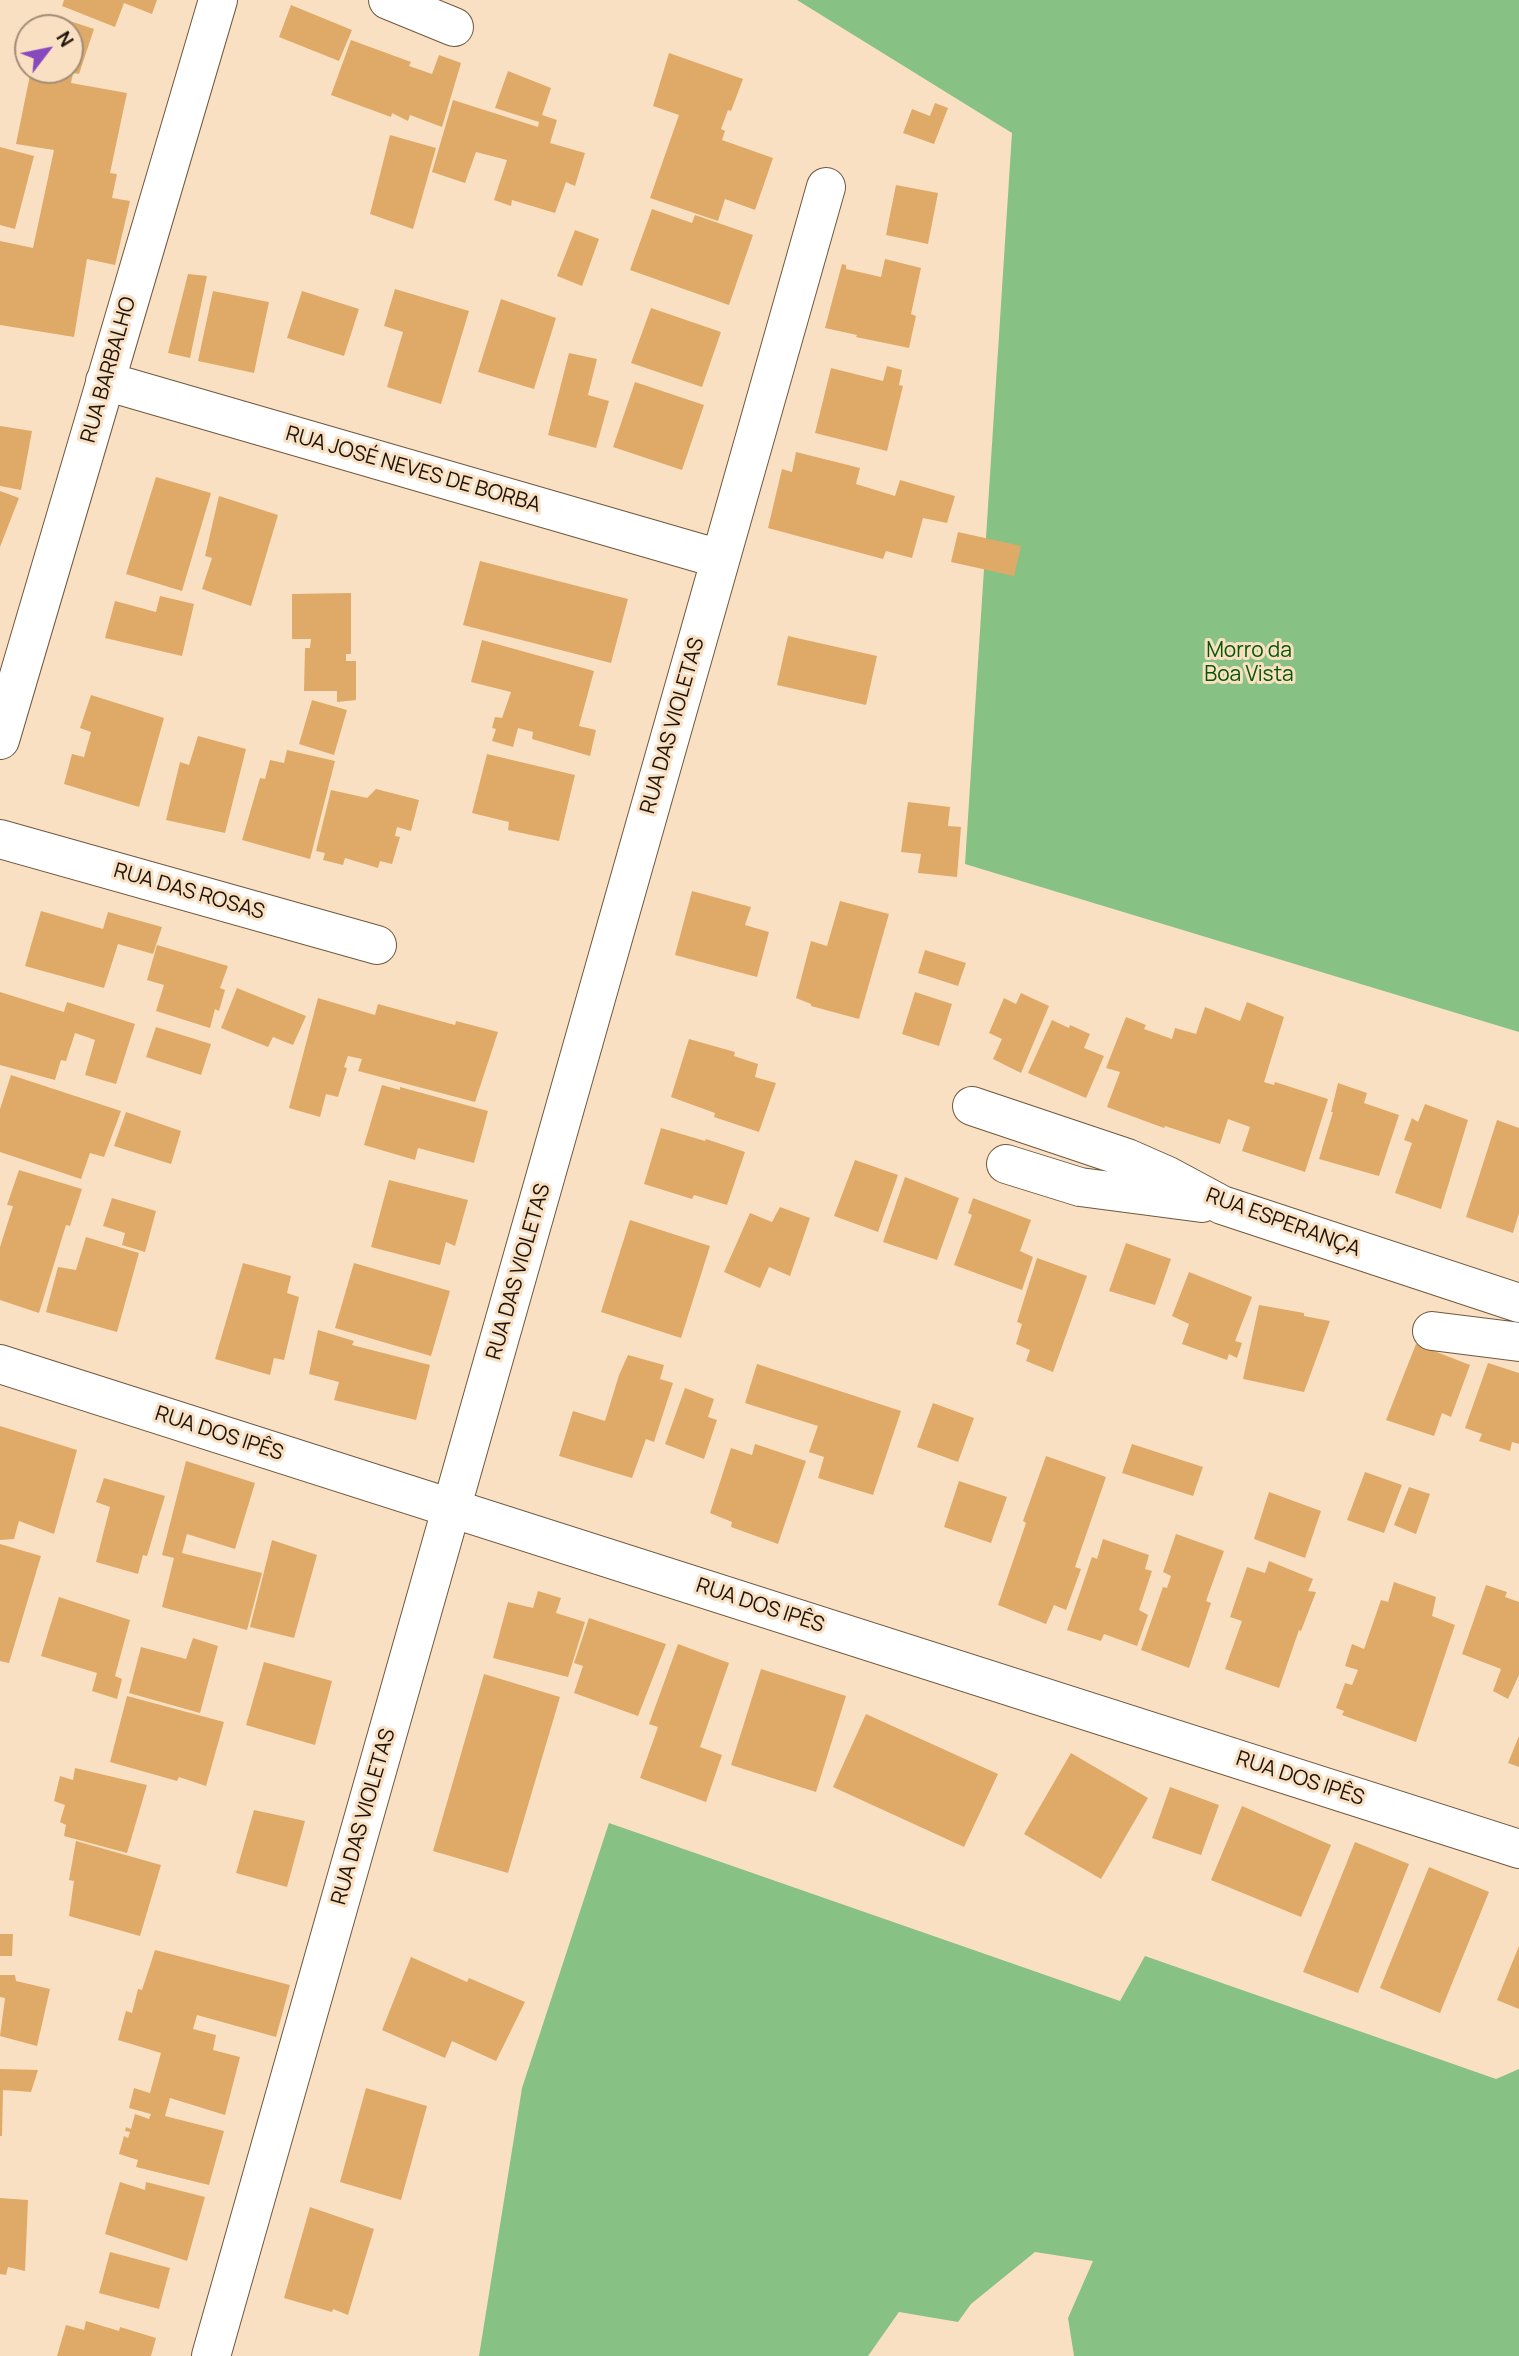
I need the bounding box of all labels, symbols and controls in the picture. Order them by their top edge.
north arrow [14,14,84,84]
text: N [50,26,80,52]
street label: RUA BARBALHO [76,294,142,446]
street label: RUA JOSÉ NEVES DE BORBA [283,421,543,519]
street label: RUA DAS VIOLETAS [636,635,710,817]
park label: Morro da Boa Vista [1204,638,1294,688]
street label: RUA DAS ROSAS [111,858,267,926]
street label: RUA DAS VIOLETAS [482,1181,556,1363]
street label: RUA ESPERANÇA [1202,1183,1364,1263]
street label: RUA DOS IPÊS [152,1401,286,1467]
street label: RUA DOS IPÊS [693,1573,827,1639]
street label: RUA DAS VIOLETAS [327,1726,401,1908]
street label: RUA DOS IPÊS [1233,1746,1367,1812]

